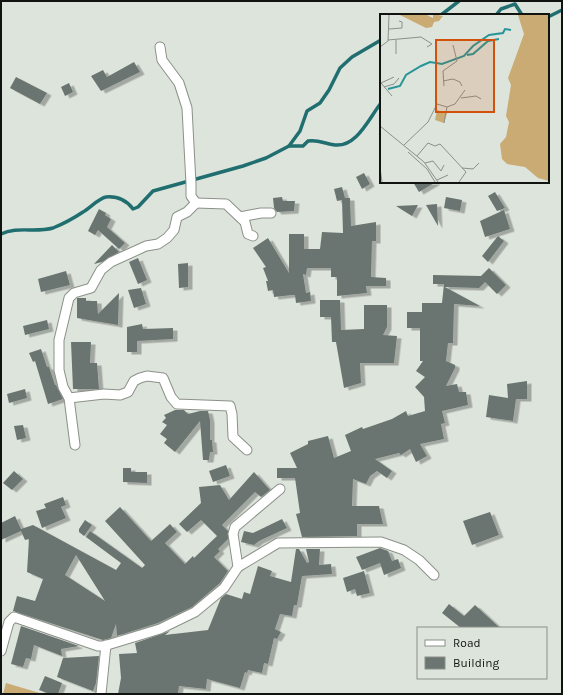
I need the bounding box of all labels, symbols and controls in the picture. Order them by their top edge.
inset map [380,14,549,183]
legend [417,627,547,679]
text: Road [453,636,481,650]
text: Building [453,656,500,670]

